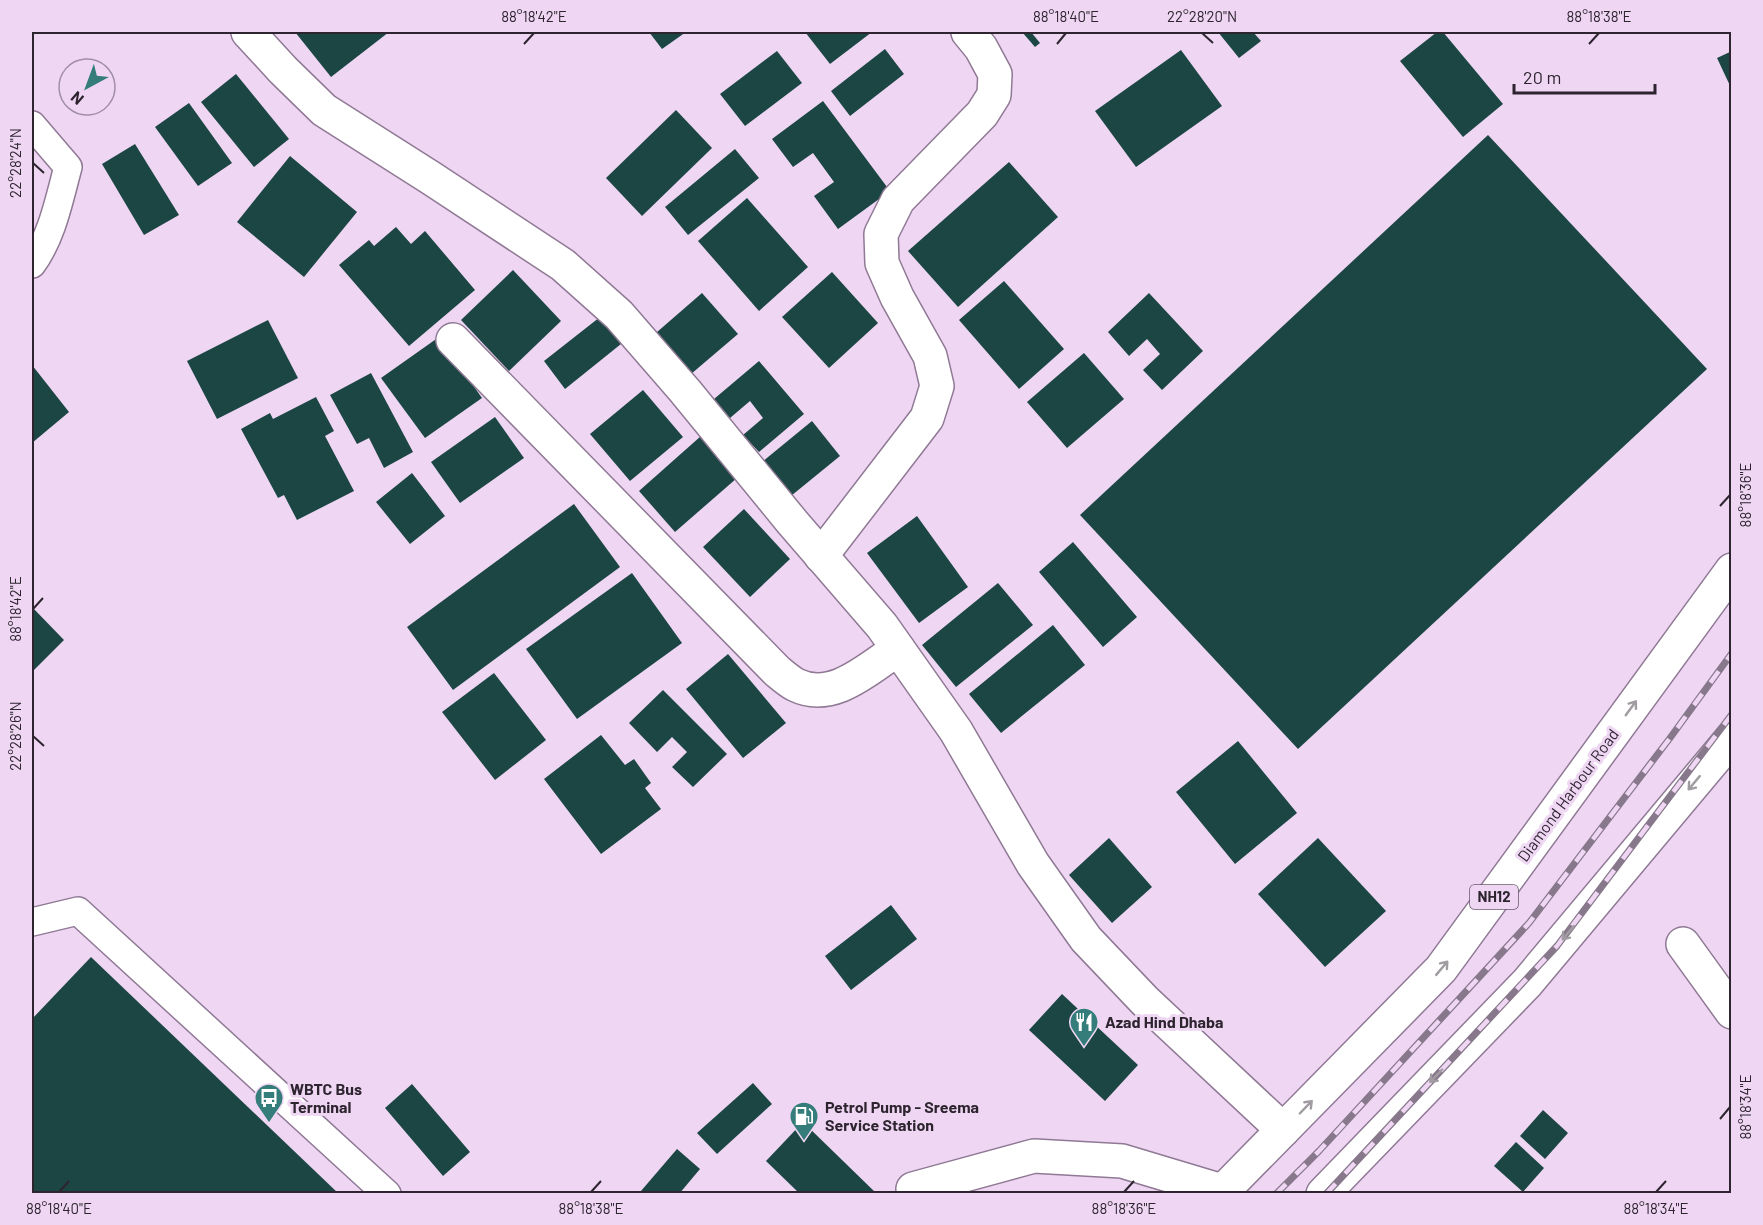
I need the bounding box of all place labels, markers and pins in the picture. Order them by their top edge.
restaurant icon: Azad Hind Dhaba [1068,1006,1100,1048]
place label: Azad Hind Dhaba [1105,1012,1223,1031]
place label: WBTC Bus Terminal [290,1079,362,1116]
bus stop icon: WBTC Bus Terminal [253,1082,285,1124]
place label: Petrol Pump - Sreema Service Station [825,1097,979,1134]
fuel station icon: Petrol Pump - Sreema Service Station [788,1100,820,1142]

